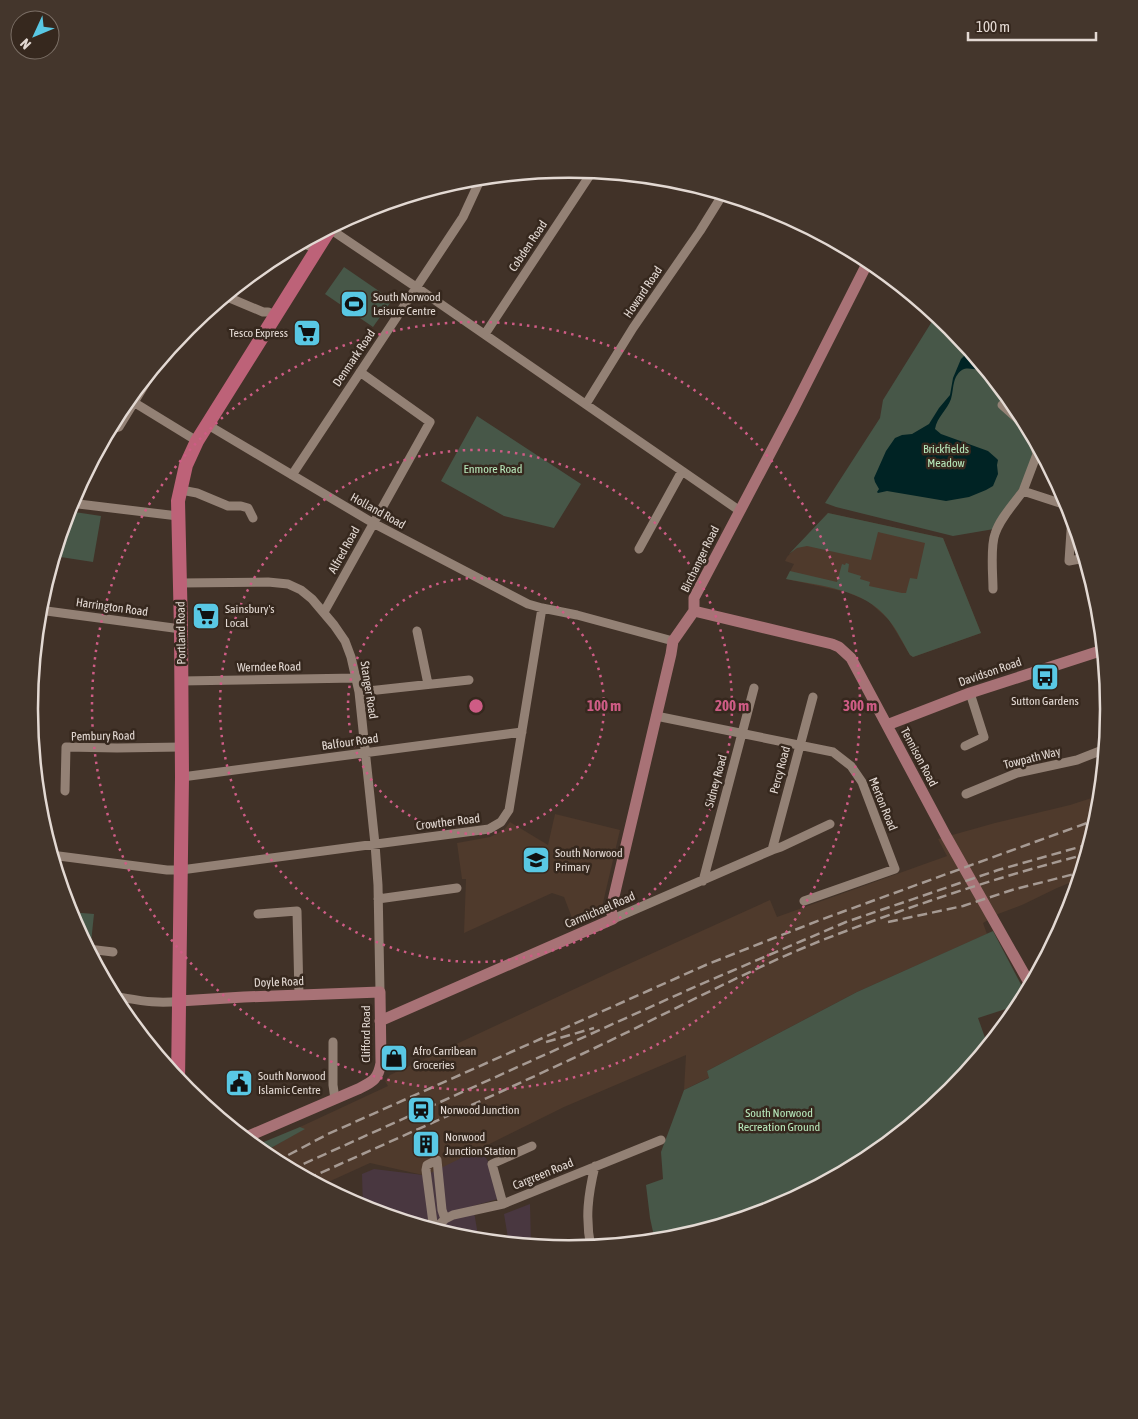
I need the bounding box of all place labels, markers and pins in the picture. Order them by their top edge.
sports icon: South Norwood Leisure Centre [339,289,369,319]
place label: South Norwood Leisure Centre [373,290,441,318]
supermarket icon: Tesco Express [292,318,322,348]
place label: Tesco Express [229,326,288,340]
supermarket icon: Sainsbury's Local [191,601,221,631]
place label: Sainsbury's Local [225,602,275,630]
bus stop icon: Sutton Gardens [1030,662,1060,692]
place label: Sutton Gardens [1011,694,1079,708]
centre of rings [467,697,485,715]
school or university icon: South Norwood Primary [521,845,551,875]
place label: South Norwood Primary [555,846,623,874]
shop icon: Afro Carribean Groceries [379,1043,409,1073]
place label: Afro Carribean Groceries [413,1044,476,1072]
public building icon: South Norwood Islamic Centre [224,1068,254,1098]
place label: South Norwood Islamic Centre [258,1069,326,1097]
station icon: Norwood Junction [406,1095,436,1125]
place label: Norwood Junction [440,1103,520,1117]
building icon: Norwood Junction Station [411,1129,441,1159]
place label: Norwood Junction Station [445,1130,516,1158]

